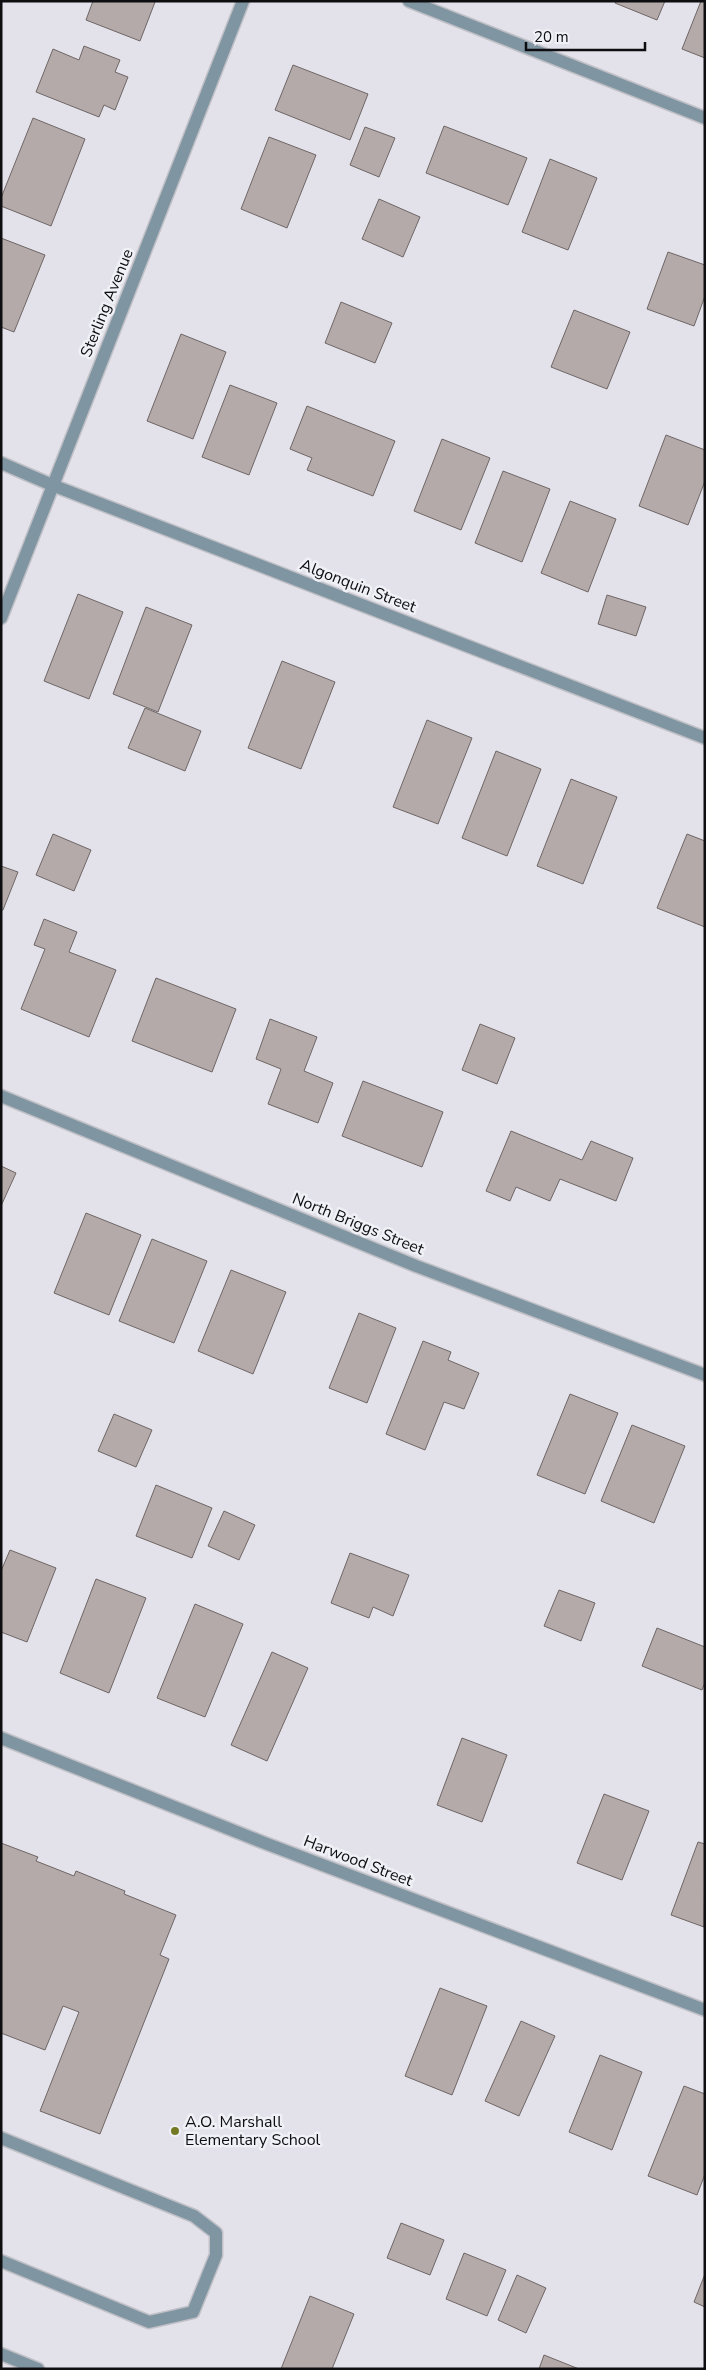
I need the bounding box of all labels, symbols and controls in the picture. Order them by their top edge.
scale bar [526,20,645,52]
text: 20 m [534,27,569,47]
street label: Sterling Avenue [75,246,139,360]
street label: Algonquin Street [297,554,420,618]
street label: North Briggs Street [289,1188,427,1261]
street label: Harwood Street [300,1830,416,1892]
place label: A.O. Marshall Elementary School [185,2111,321,2151]
marker: A.O. Marshall Elementary School [169,2125,181,2137]

